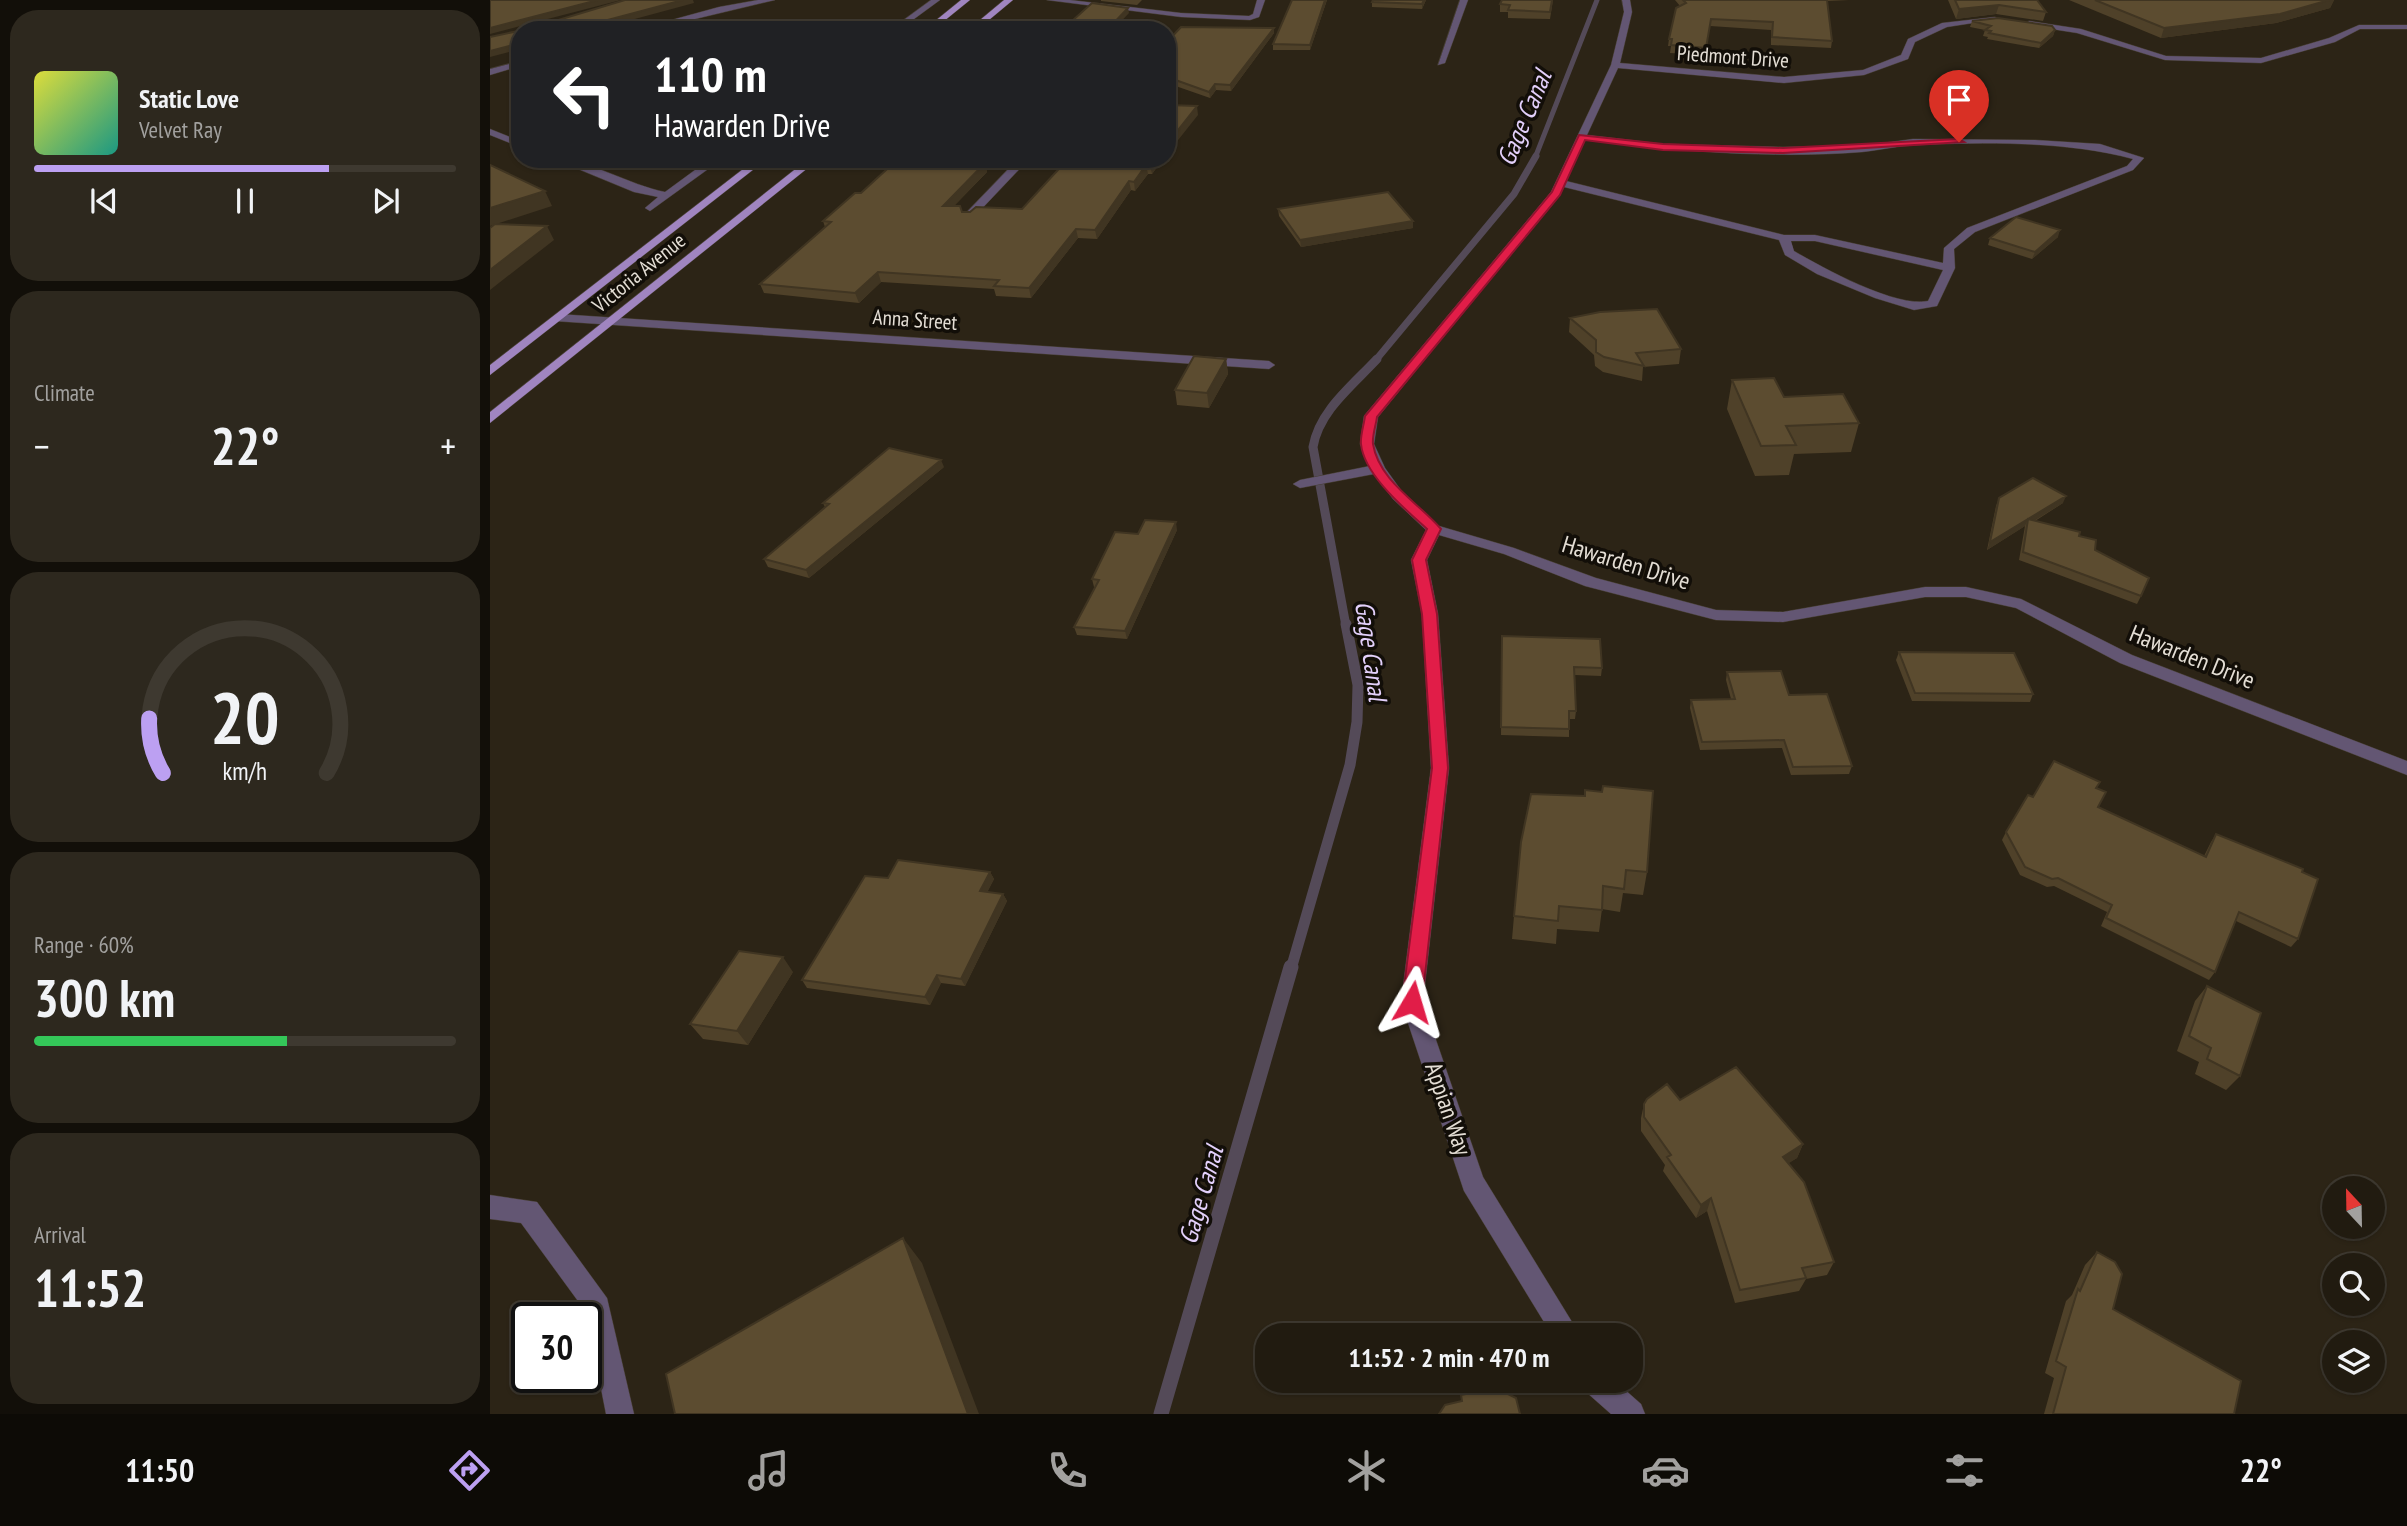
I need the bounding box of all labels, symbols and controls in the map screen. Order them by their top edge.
street label: Piedmont Drive [1676,39,1790,74]
text: 110 m [654,42,767,106]
icon: left [539,49,630,140]
water label: Gage Canal [1489,62,1560,171]
pin [1929,70,1989,142]
icon: arrive [1940,81,1978,119]
text: Static Love [139,82,239,115]
text: Hawarden Drive [654,104,830,146]
text: Velvet Ray [139,115,222,144]
icon: previous [85,182,123,220]
icon: pause [226,182,264,220]
icon: next [367,182,405,220]
street label: Victoria Avenue [586,227,691,319]
street label: Anna Street [872,303,958,336]
text: Climate [34,378,95,407]
text: 22° [211,412,279,479]
text: − [34,421,50,470]
text: + [440,421,456,470]
street label: Hawarden Drive [1558,528,1694,597]
water label: Gage Canal [1348,599,1395,706]
street label: Hawarden Drive [2125,617,2259,696]
text: 20 [210,669,280,763]
text: km/h [223,755,267,787]
text: Range · 60% [34,930,134,959]
text: 300 km [34,964,175,1031]
position arrow [1375,965,1449,1039]
street label: Appian Way [1418,1058,1479,1159]
water label: Gage Canal [1171,1139,1231,1248]
north arrow [2322,1176,2385,1239]
map controls [2322,1176,2385,1393]
text: Arrival [34,1220,86,1249]
button: search [2322,1253,2385,1316]
text: 11:52 [34,1254,146,1321]
speed limit sign: 30 [511,1302,602,1393]
button: layers [2322,1330,2385,1393]
text: 11:52 · 2 min · 470 m [1349,1341,1549,1374]
icon: directions [445,1446,494,1495]
icon: music [744,1446,793,1495]
icon: phone [1043,1446,1092,1495]
icon: climate [1342,1446,1391,1495]
icon: car [1641,1446,1690,1495]
icon: filters [1940,1446,1989,1495]
text: 11:50 [125,1449,194,1491]
text: 22° [2240,1449,2282,1491]

